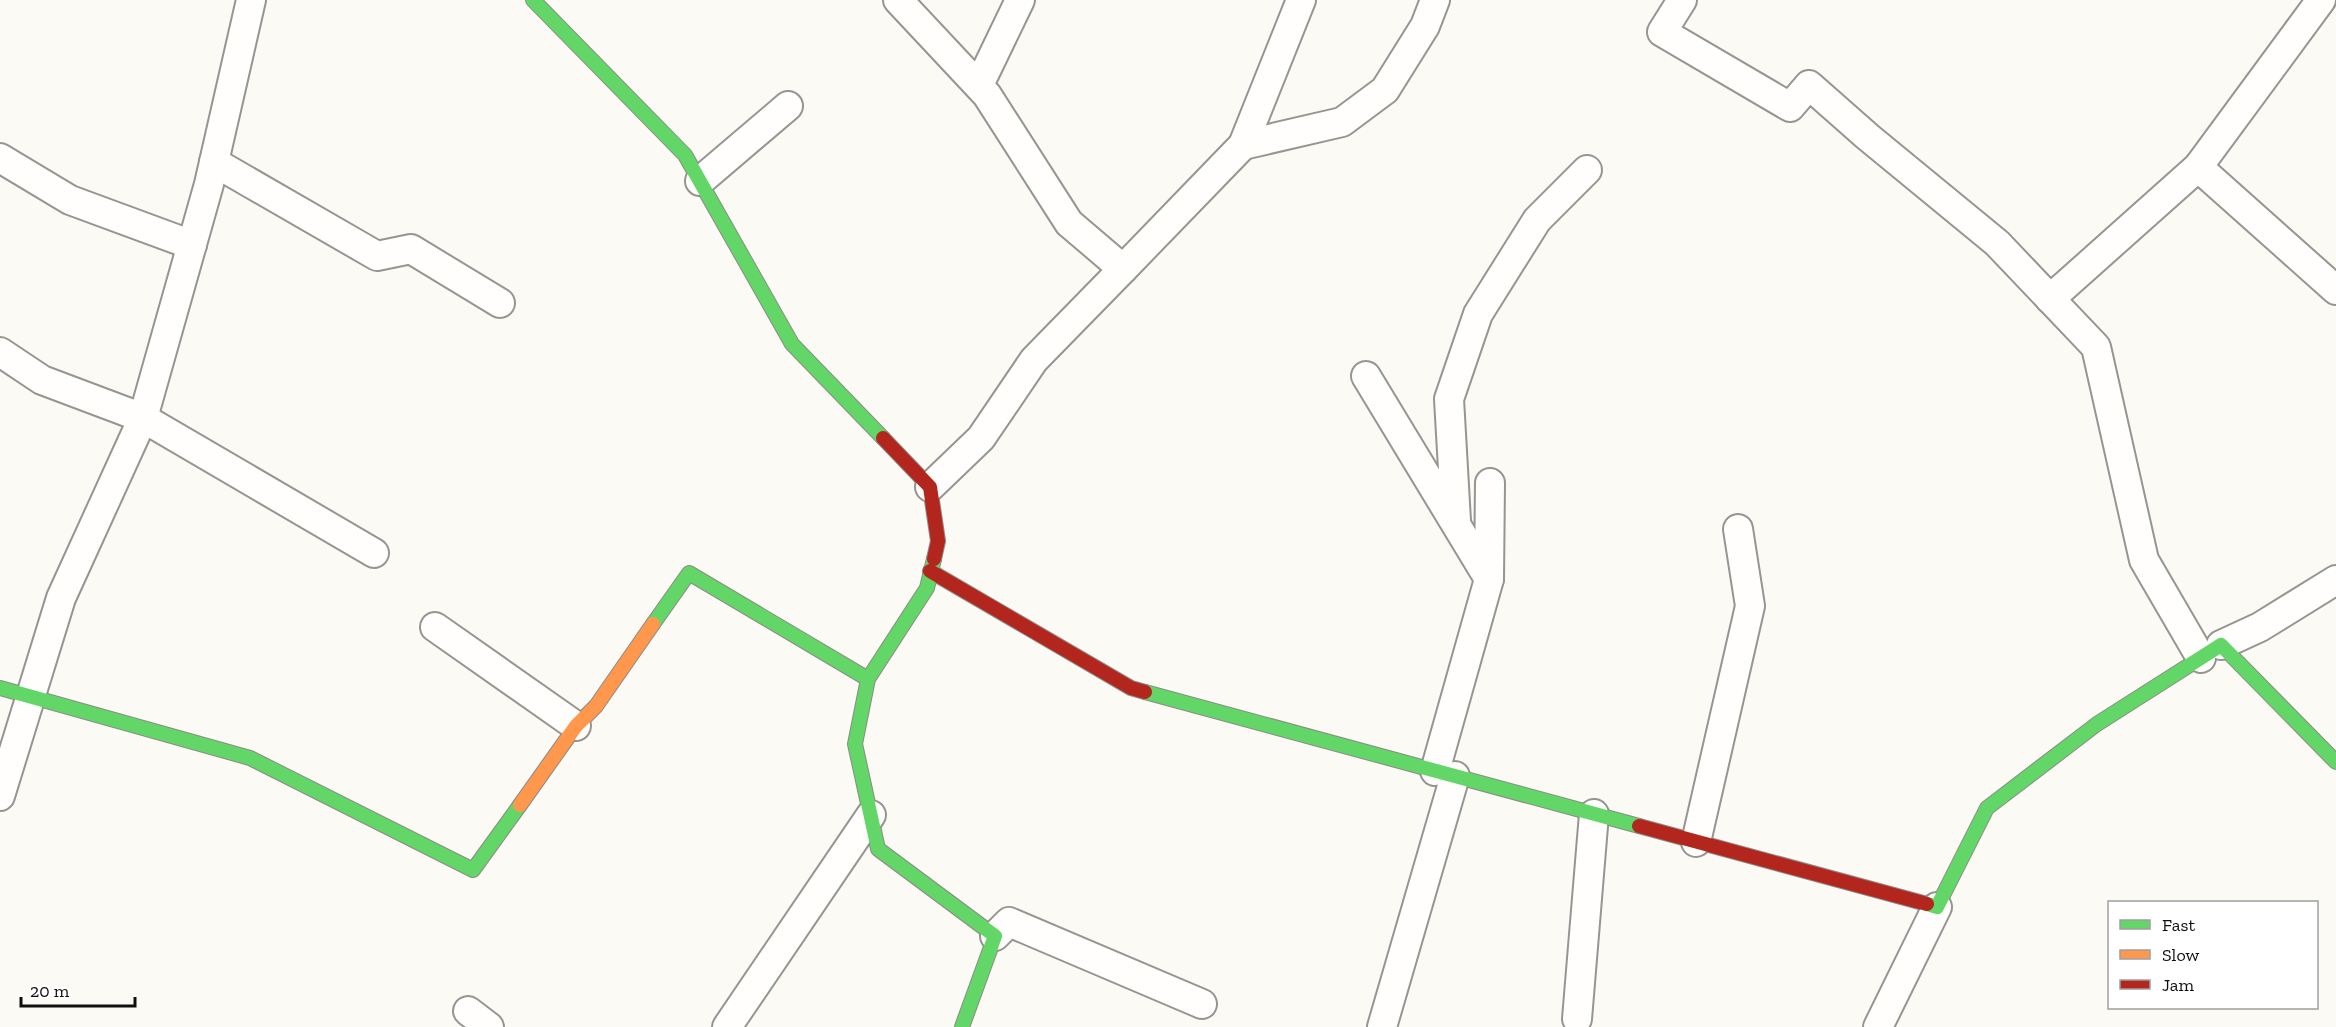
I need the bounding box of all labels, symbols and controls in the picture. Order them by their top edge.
legend [2108,901,2318,1009]
text: Fast [2162,914,2195,936]
text: Slow [2162,944,2199,966]
scale bar [21,970,135,1008]
text: Jam [2162,974,2194,996]
text: 20 m [30,980,70,1002]

